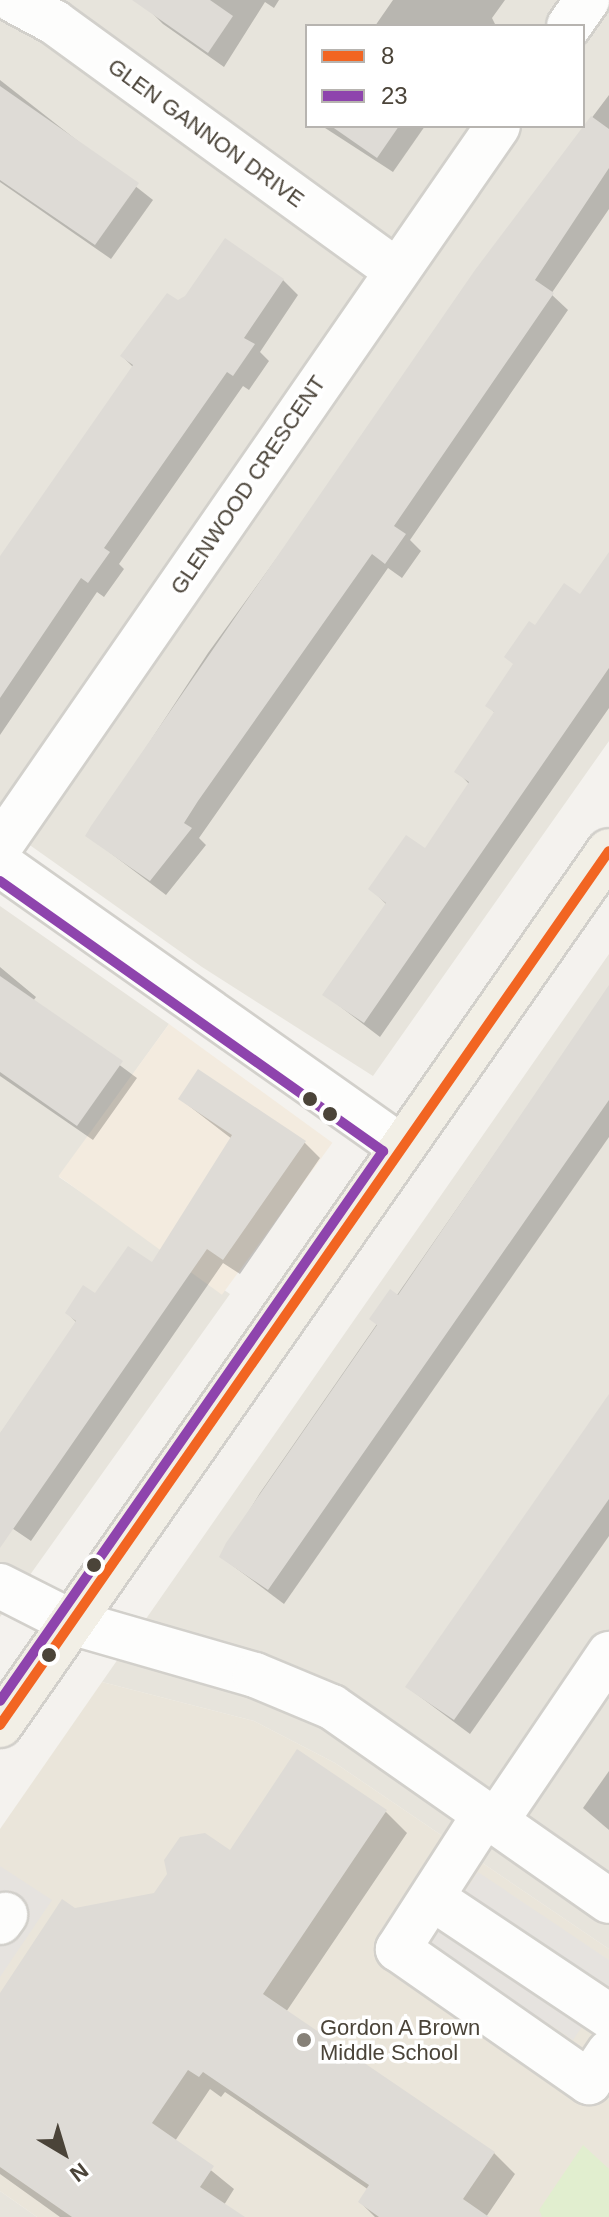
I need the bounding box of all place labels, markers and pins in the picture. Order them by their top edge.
unlabelled marker [302,1091,318,1107]
unlabelled marker [322,1106,338,1122]
unlabelled marker [86,1557,102,1573]
unlabelled marker [41,1647,57,1663]
place label: Gordon A Brown Middle School [320,2014,483,2066]
marker: Gordon A Brown Middle School [295,2031,313,2049]

